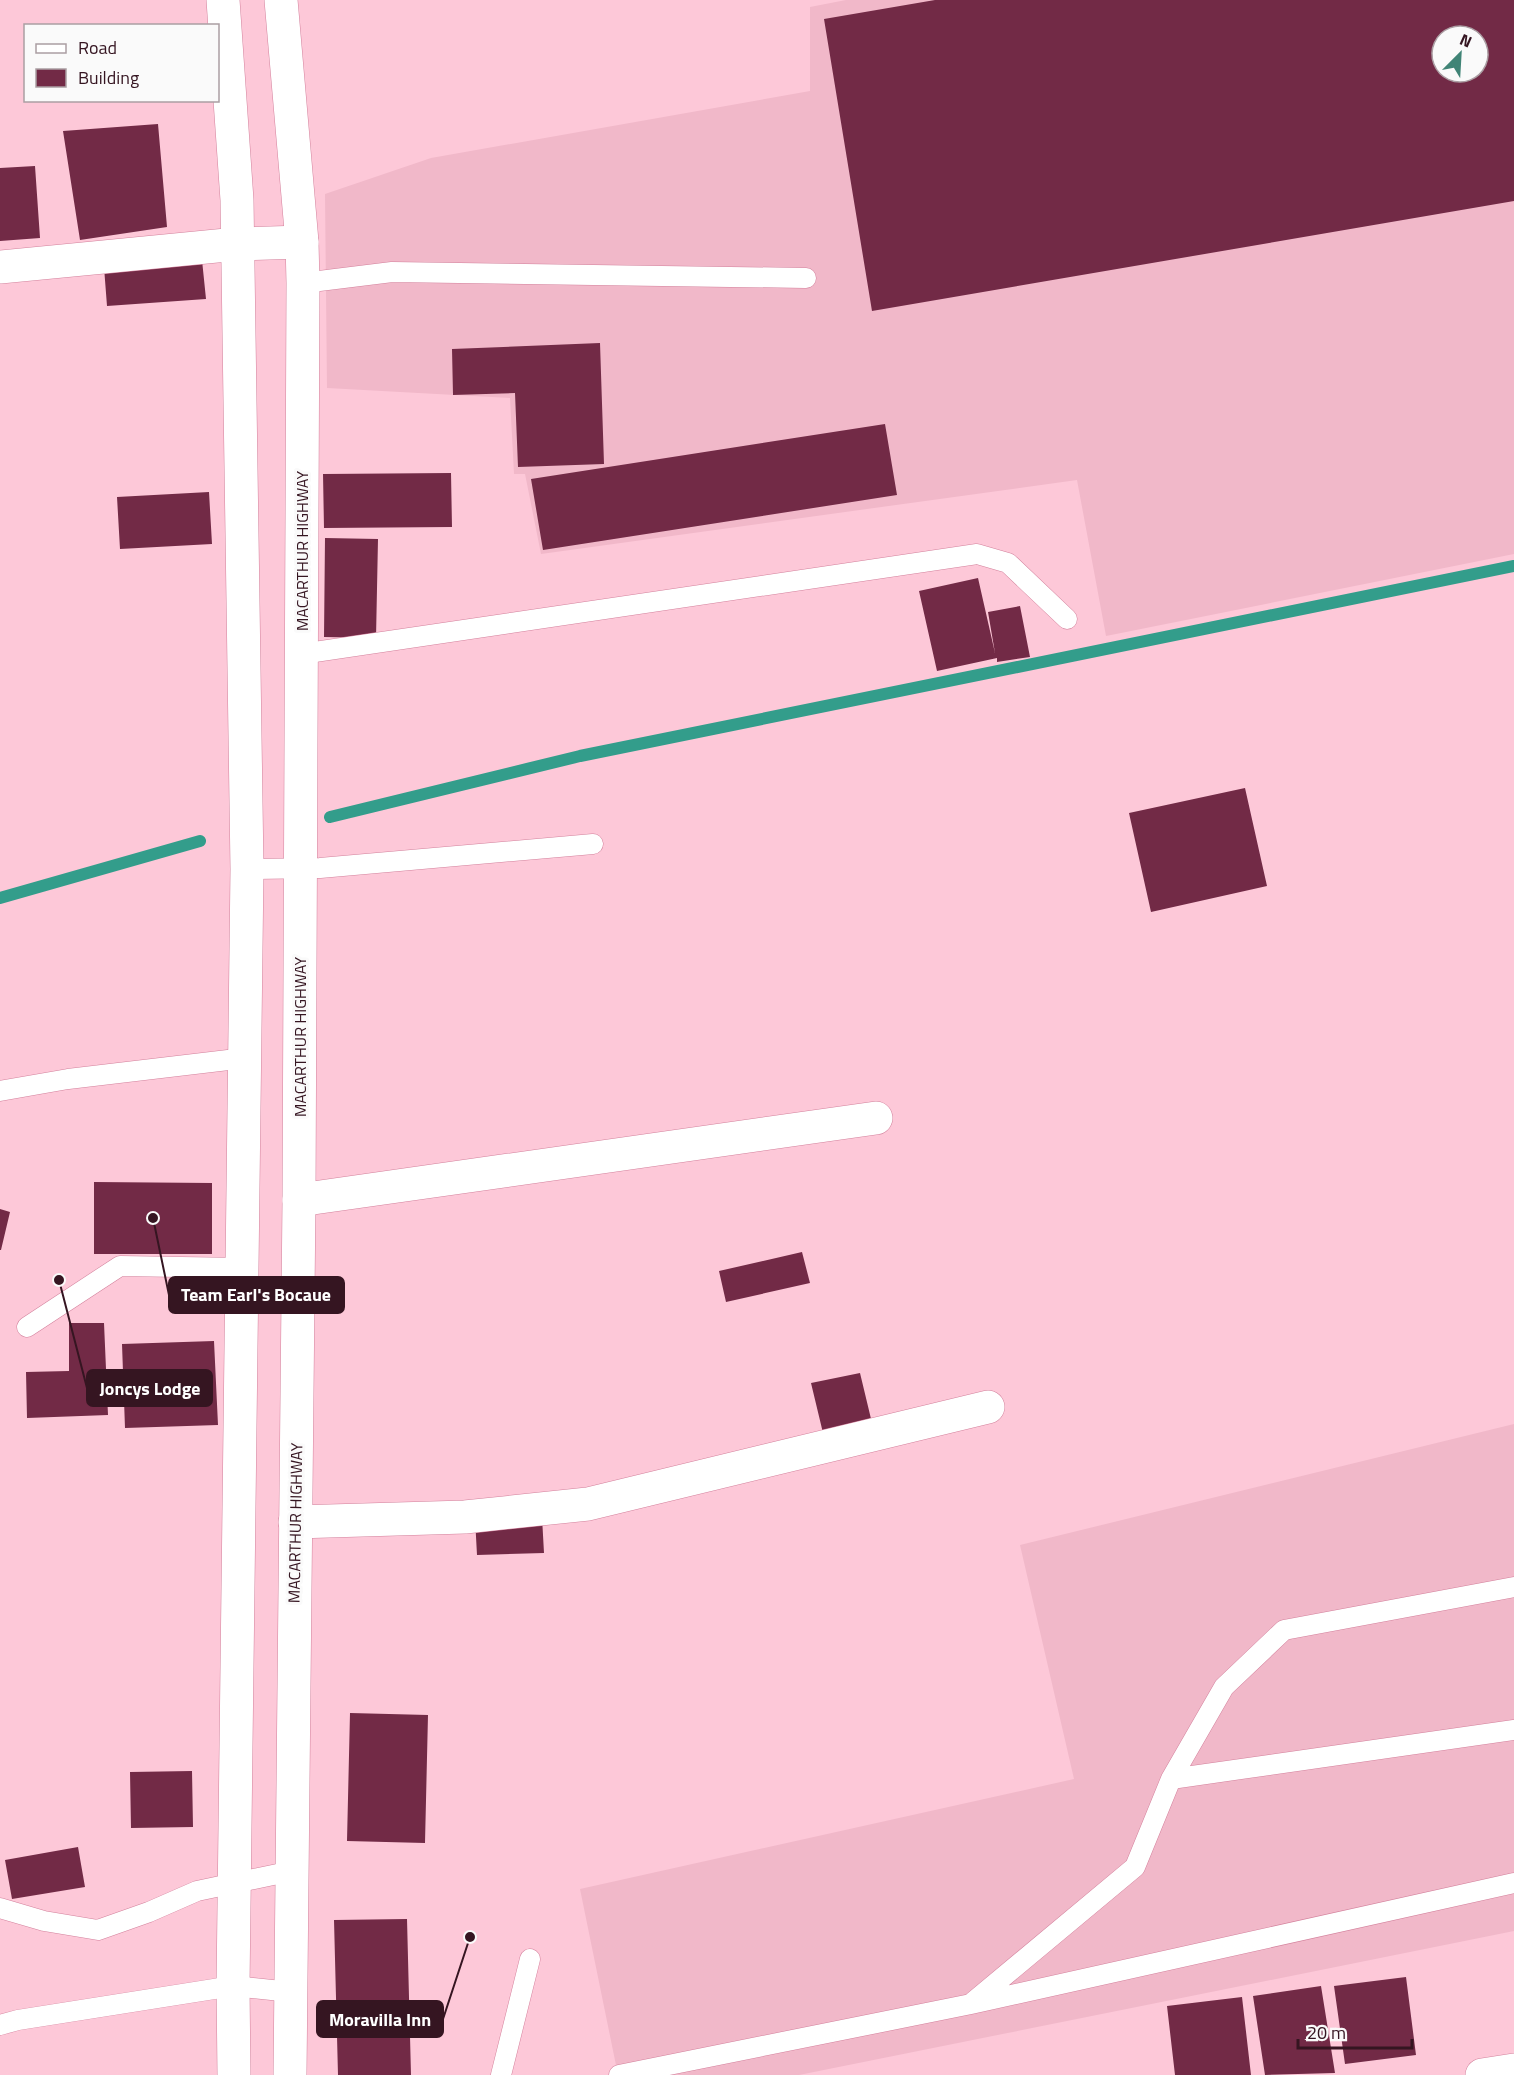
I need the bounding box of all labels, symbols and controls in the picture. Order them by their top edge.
legend [24,24,219,102]
north arrow [1430,24,1490,84]
text: N [1456,27,1476,54]
text: Road [78,34,117,61]
text: Building [78,64,139,91]
street label: MACARTHUR HIGHWAY [290,471,314,631]
street label: MACARTHUR HIGHWAY [288,957,312,1117]
callout: Team Earl's Bocaue [169,1277,344,1313]
text: Team Earl's Bocaue [181,1281,331,1308]
callout: Joncys Lodge [87,1370,212,1406]
text: Joncys Lodge [100,1375,200,1402]
street label: MACARTHUR HIGHWAY [282,1442,308,1603]
callout: Moravilla Inn [317,2001,443,2037]
text: Moravilla Inn [329,2006,431,2033]
scale bar [1298,2012,1412,2050]
text: 20 m [1307,2019,1346,2046]

